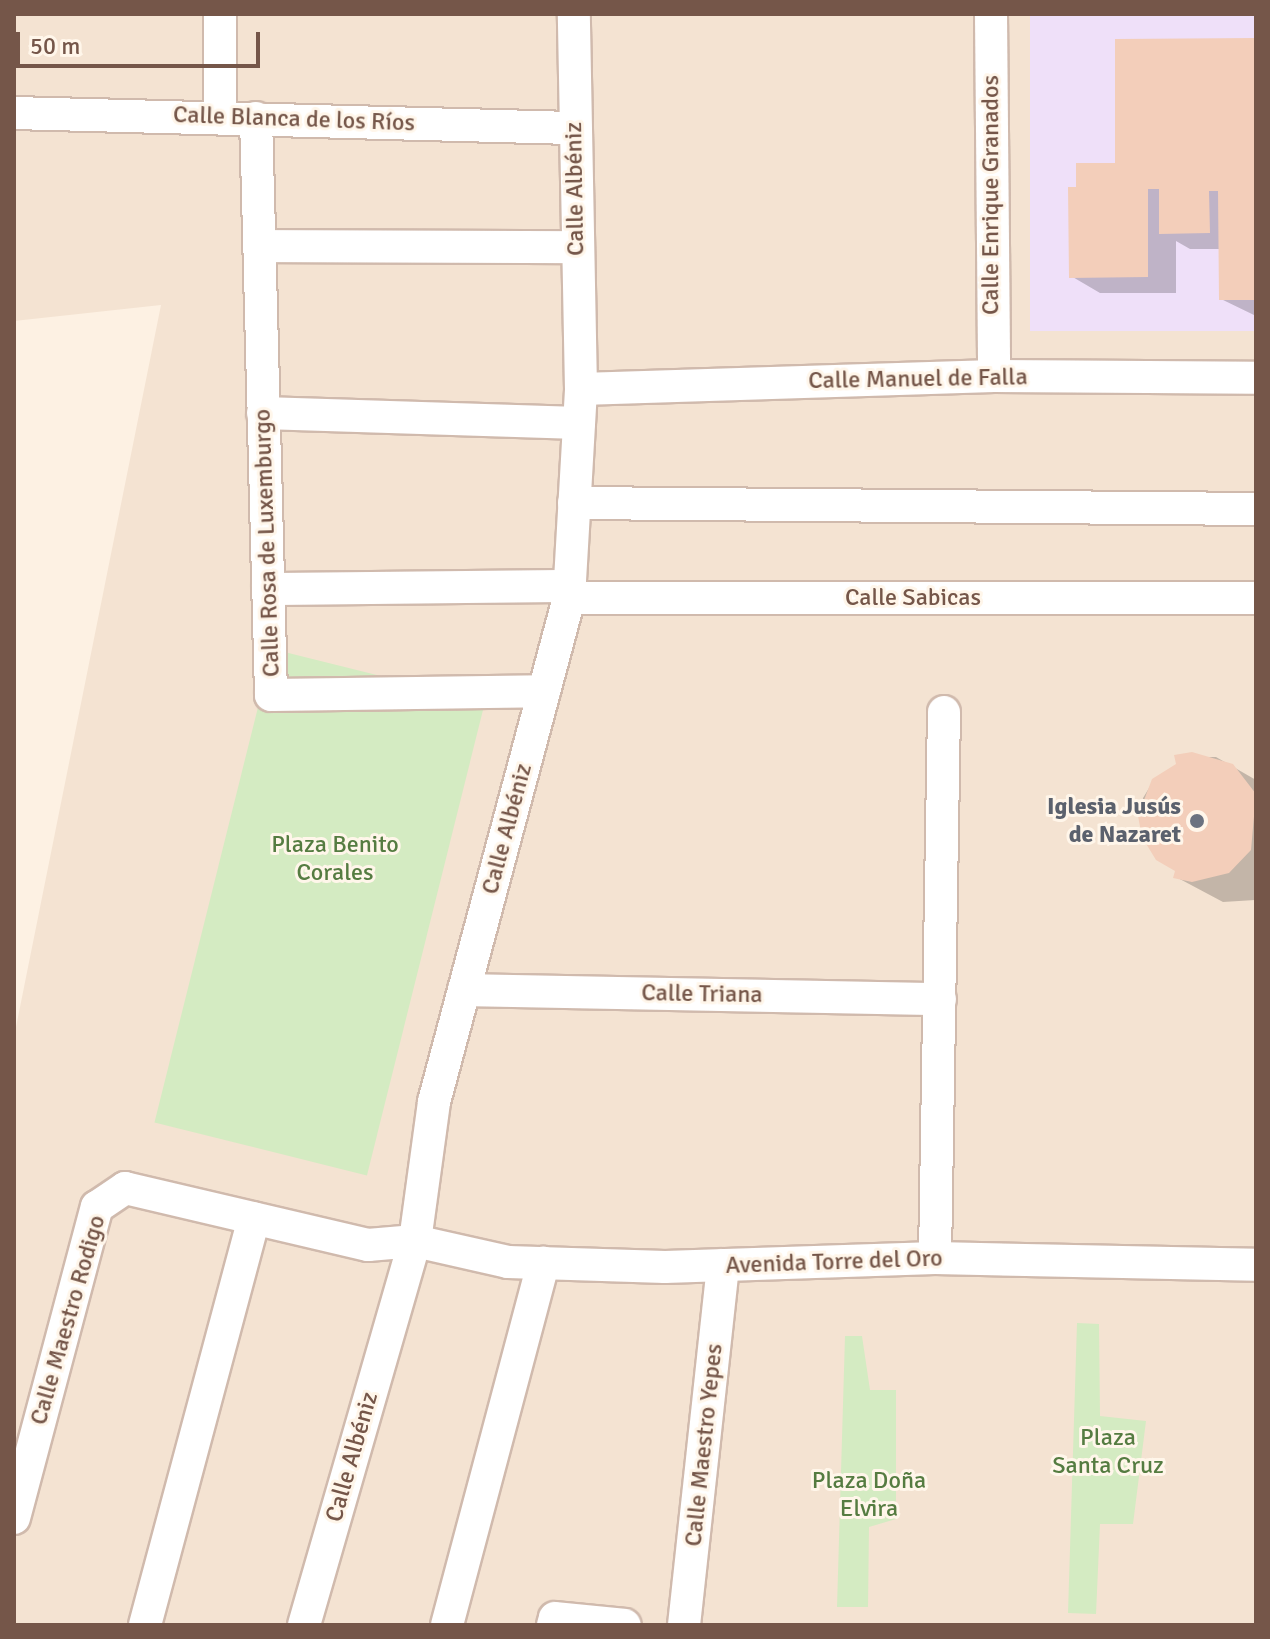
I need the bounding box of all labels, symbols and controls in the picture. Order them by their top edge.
scale bar [20,16,264,66]
text: 50 m [30,31,80,61]
street label: Calle Enrique Granados [977,75,1005,315]
street label: Calle Blanca de los Ríos [173,100,415,138]
street label: Calle Albéniz [559,122,591,256]
street label: Calle Manuel de Falla [808,363,1028,395]
street label: Calle Rosa de Luxemburgo [248,408,286,678]
street label: Calle Sabicas [845,584,981,612]
street label: Calle Albéniz [476,761,538,897]
place label: Iglesia Jusús de Nazaret [1047,793,1181,849]
marker: Iglesia Jusús de Nazaret [1188,812,1206,830]
park label: Plaza Benito Corales [271,831,399,887]
street label: Calle Triana [641,979,763,1009]
street label: Calle Maestro Rodigo [24,1212,112,1428]
street label: Avenida Torre del Oro [725,1244,943,1280]
street label: Calle Maestro Yepes [679,1342,729,1548]
street label: Calle Albéniz [320,1389,384,1525]
park label: Plaza Santa Cruz [1052,1424,1164,1480]
park label: Plaza Doña Elvira [812,1467,926,1523]

